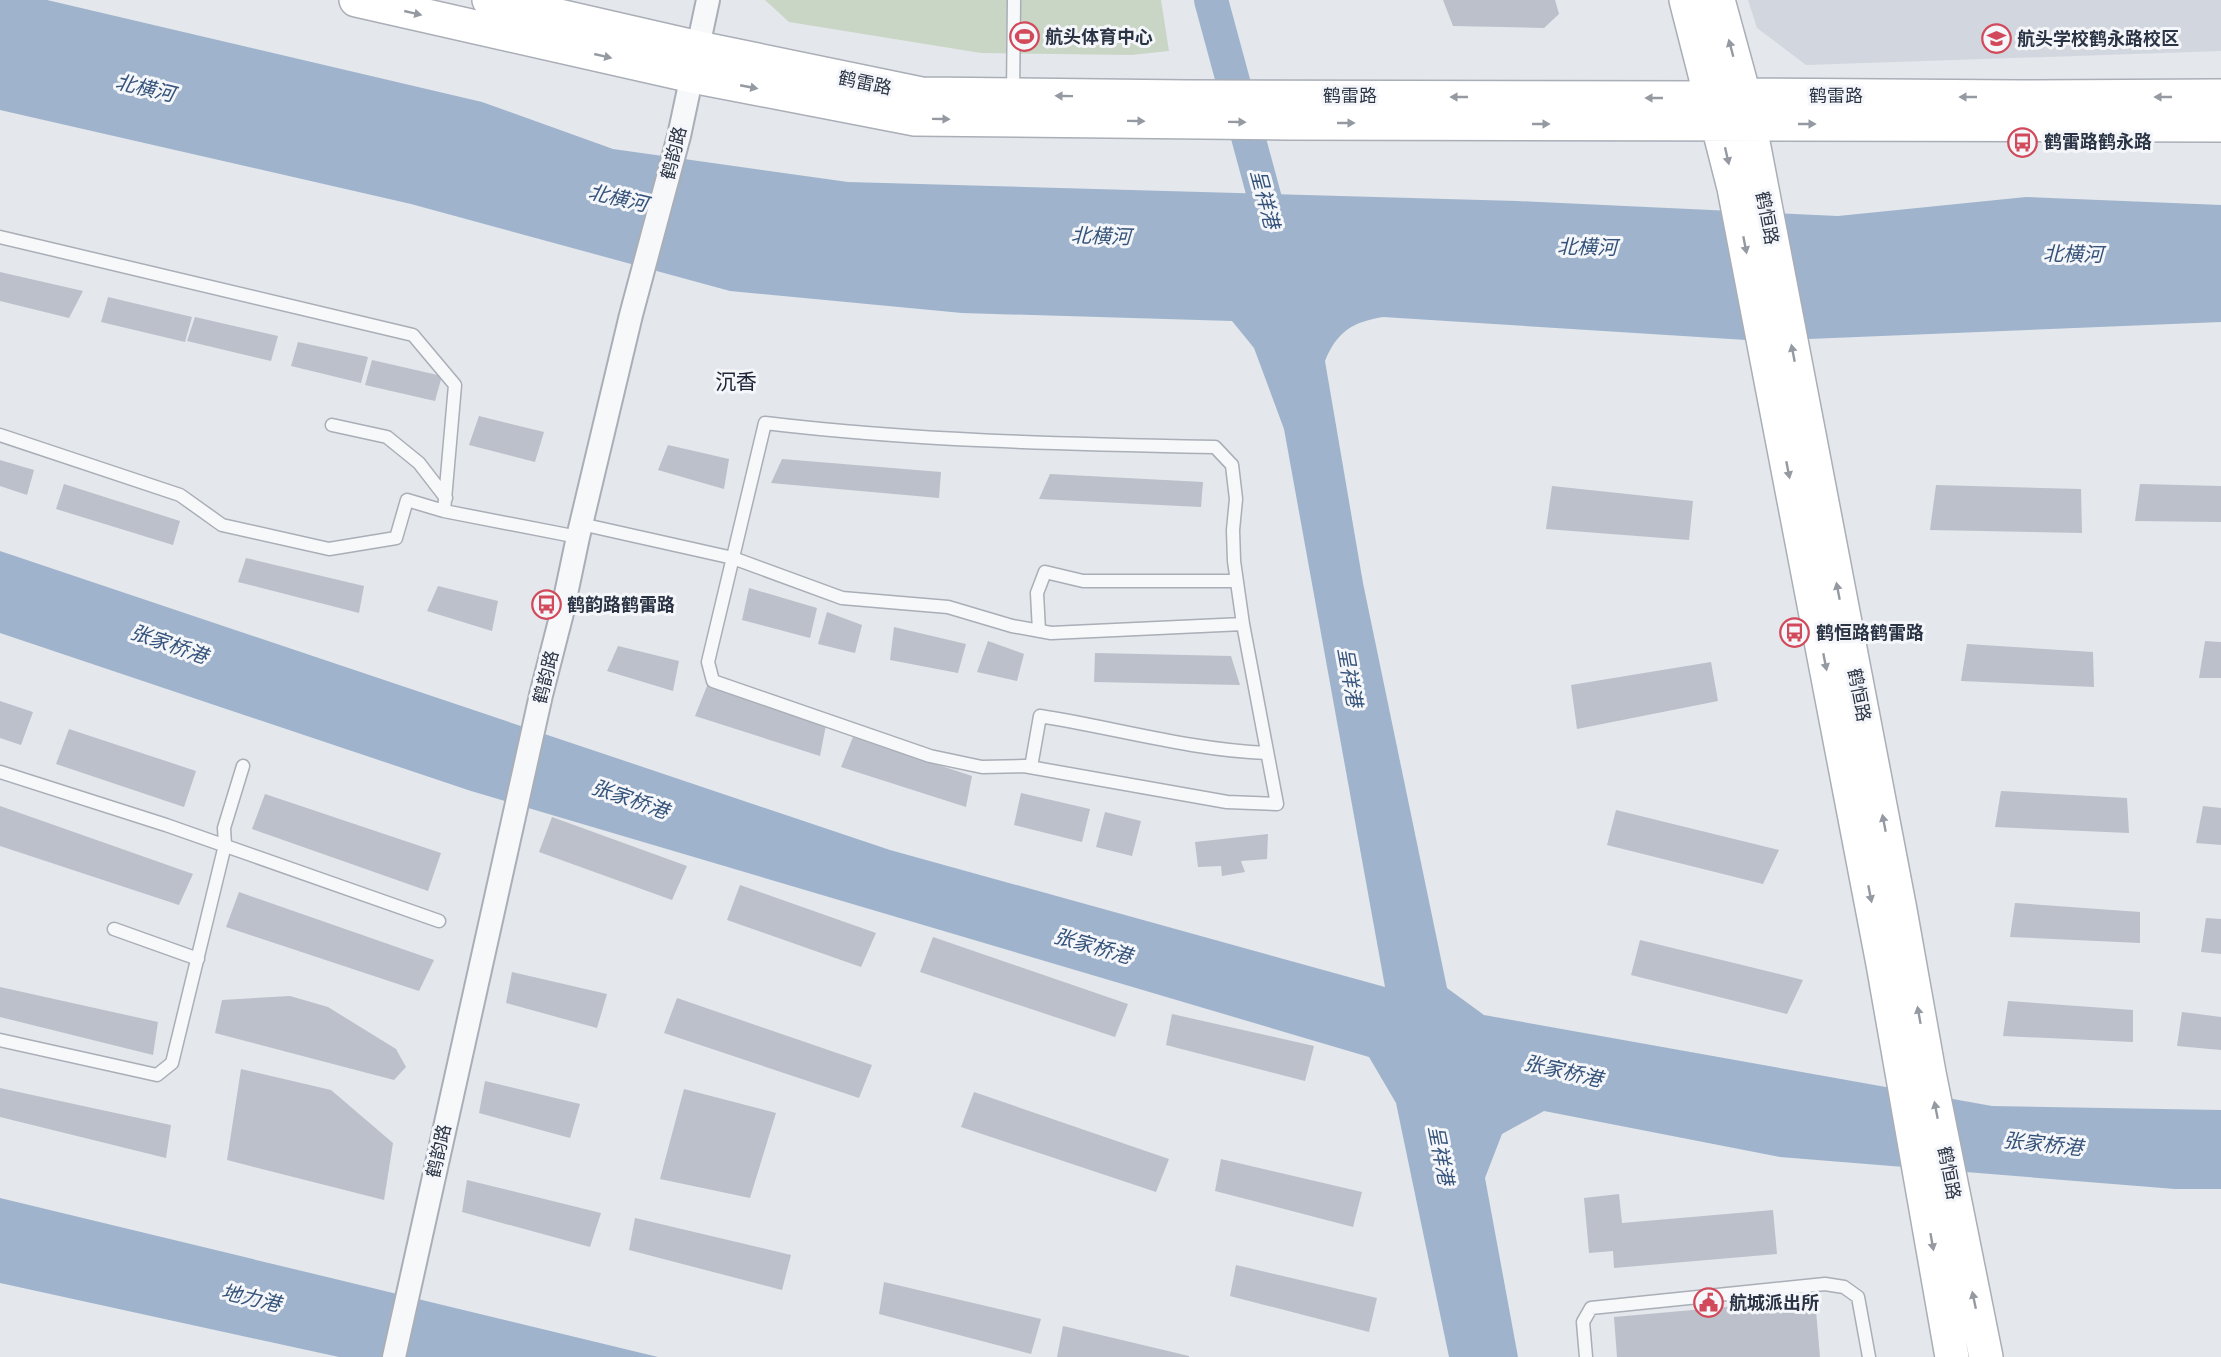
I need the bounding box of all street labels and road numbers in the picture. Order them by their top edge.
street label: 鹤雷路 [836,65,894,101]
street label: 鹤雷路 [1323,83,1377,109]
street label: 鹤雷路 [1809,83,1863,109]
street label: 鹤韵路 [655,124,693,182]
street label: 鹤恒路 [1749,189,1785,247]
street label: 鹤韵路 [527,648,565,706]
street label: 鹤恒路 [1841,666,1877,724]
street label: 鹤韵路 [420,1122,458,1180]
street label: 鹤恒路 [1931,1144,1967,1202]

